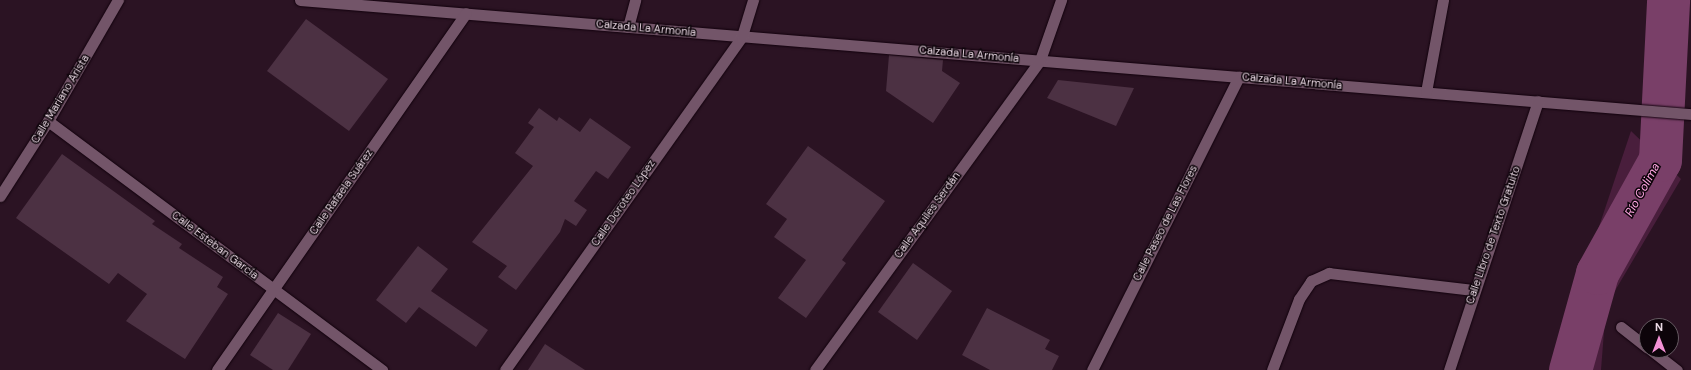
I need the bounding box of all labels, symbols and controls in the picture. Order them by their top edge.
street label: Calzada La Armonía [595,17,697,39]
street label: Calzada La Armonía [918,43,1020,65]
street label: Calle Mariano Arista [28,52,92,146]
street label: Calzada La Armonía [1241,70,1343,92]
street label: Calle Rafaela Suárez [307,147,375,237]
street label: Calle Doroteo López [588,157,658,249]
water label: Río Colima [1622,161,1664,219]
street label: Calle Paseo de Las Flores [1130,163,1200,283]
street label: Calle Libro de Texto Gratuito [1463,164,1523,306]
street label: Calle Aquiles Serdán [891,169,963,261]
street label: Calle Esteban García [169,208,261,282]
north arrow [1639,318,1679,358]
text: N [1655,320,1663,334]

